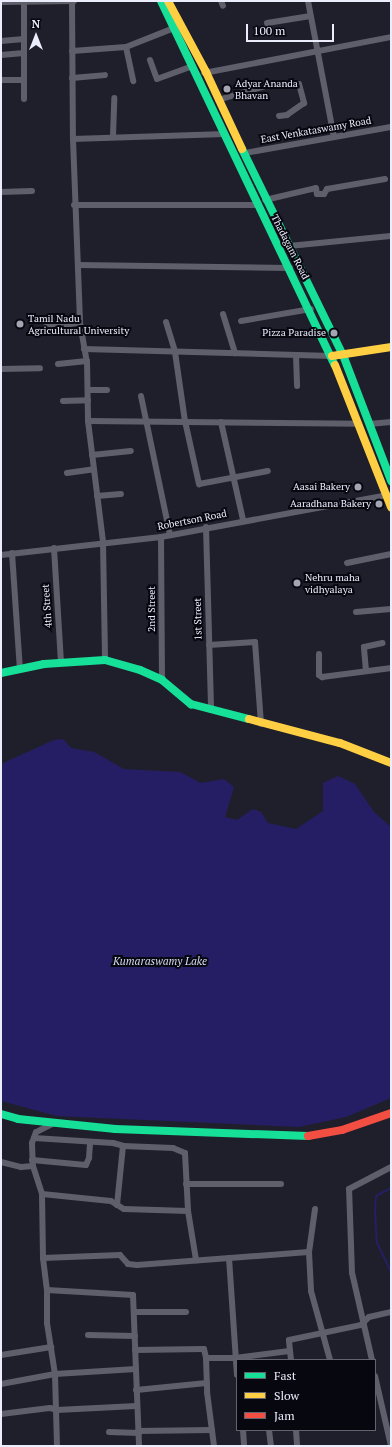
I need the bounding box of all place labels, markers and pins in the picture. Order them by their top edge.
place label: Adyar Ananda Bhavan [235,77,298,100]
marker: Adyar Ananda Bhavan [222,84,232,94]
place label: Tamil Nadu Agricultural University [28,312,129,336]
marker: Tamil Nadu Agricultural University [15,319,25,329]
place label: Pizza Paradise [262,327,326,339]
marker: Pizza Paradise [329,328,339,338]
place label: Aasai Bakery [293,481,350,493]
marker: Aasai Bakery [353,482,363,492]
place label: Aaradhana Bakery [290,498,371,510]
marker: Aaradhana Bakery [374,499,384,509]
place label: Nehru maha vidhyalaya [305,571,360,594]
marker: Nehru maha vidhyalaya [292,578,302,588]

